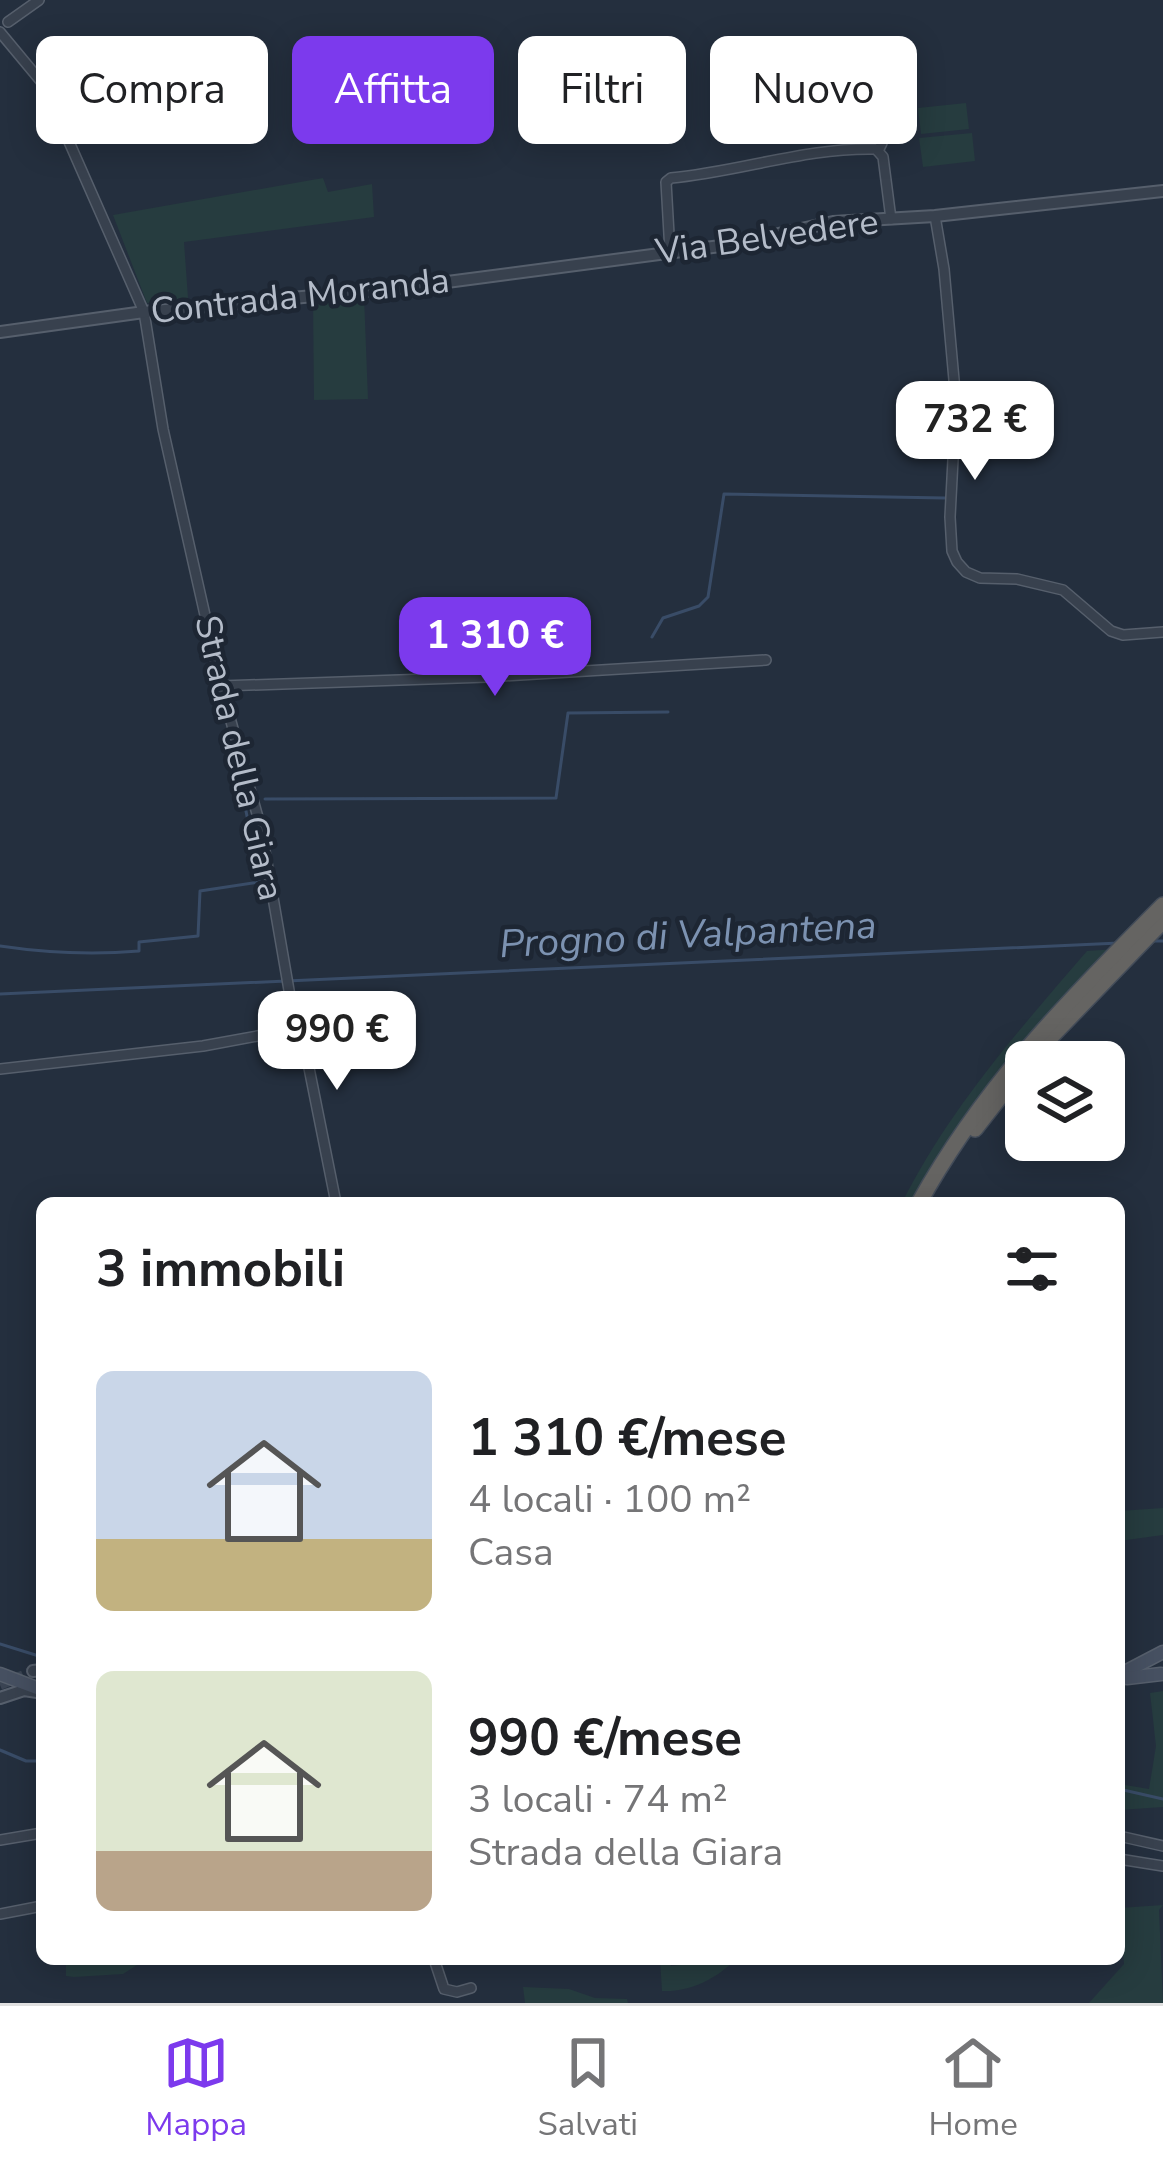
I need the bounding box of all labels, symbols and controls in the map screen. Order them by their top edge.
chip: Compra [36,36,268,144]
chip: Affitta [292,36,494,144]
chip: Filtri [518,36,686,144]
chip: Nuovo [710,36,917,144]
street label: Via Belvedere [651,197,882,277]
street label: Contrada Moranda [148,256,452,336]
pin: 732 € [891,381,1059,483]
text: 732 € [923,393,1027,446]
pin: 1 310 € [384,597,606,699]
text: 1 310 € [426,609,564,662]
street label: Strada della Giara [182,611,296,905]
water label: Progno di Valpantena [498,899,878,971]
pin: 990 € [253,991,421,1093]
text: 990 € [285,1003,389,1056]
map controls [1005,1041,1125,1161]
button: layers [1005,1041,1125,1161]
text: 3 immobili [96,1234,345,1304]
icon: filters [999,1236,1065,1302]
text: 1 310 €/mese [468,1403,786,1473]
icon: home [192,1419,336,1563]
text: 4 locali · 100 m² [468,1473,751,1526]
text: Casa [468,1526,554,1579]
text: 990 €/mese [468,1703,742,1773]
icon: home [192,1719,336,1863]
text: 3 locali · 74 m² [468,1773,728,1826]
text: Strada della Giara [468,1826,783,1879]
tab: Mappa [145,2030,247,2147]
tab: Salvati [537,2030,638,2147]
tab: Home [928,2030,1018,2147]

